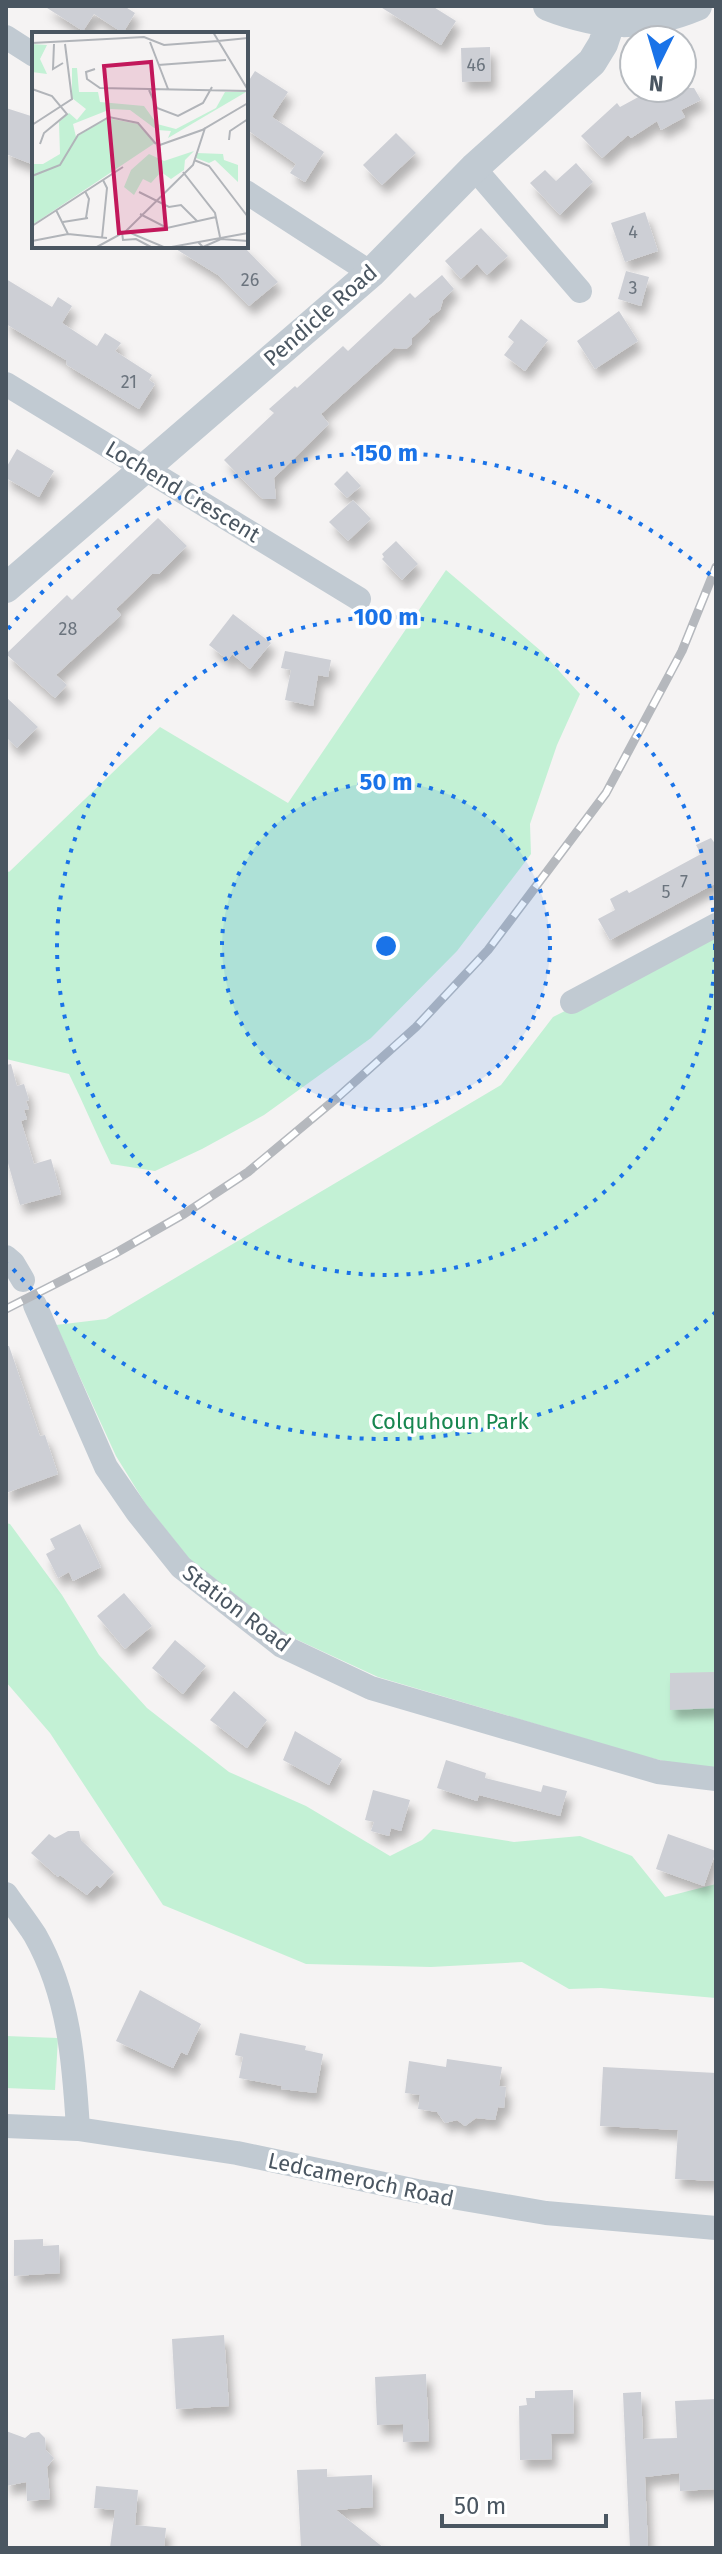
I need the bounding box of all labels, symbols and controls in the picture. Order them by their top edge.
north arrow [618,24,698,104]
inset map [32,32,248,248]
house number: 46 [466,54,486,76]
text: N [648,69,665,98]
house number: 4 [628,221,638,243]
street label: Pendicle Road [258,259,383,372]
house number: 26 [241,269,259,291]
house number: 3 [629,277,637,299]
house number: 21 [121,371,137,393]
street label: Lochend Crescent [101,435,265,548]
text: 150 m [354,439,418,467]
text: 100 m [353,603,419,631]
house number: 28 [59,618,77,640]
text: 50 m [360,768,412,796]
house number: 7 [680,871,688,893]
house number: 5 [661,881,671,903]
centre of rings [372,932,400,960]
park label: Colquhoun Park [371,1408,530,1435]
street label: Station Road [177,1559,296,1658]
street label: Ledcameroch Road [266,2147,456,2212]
scale bar [442,2478,606,2528]
text: 50 m [454,2492,506,2520]

